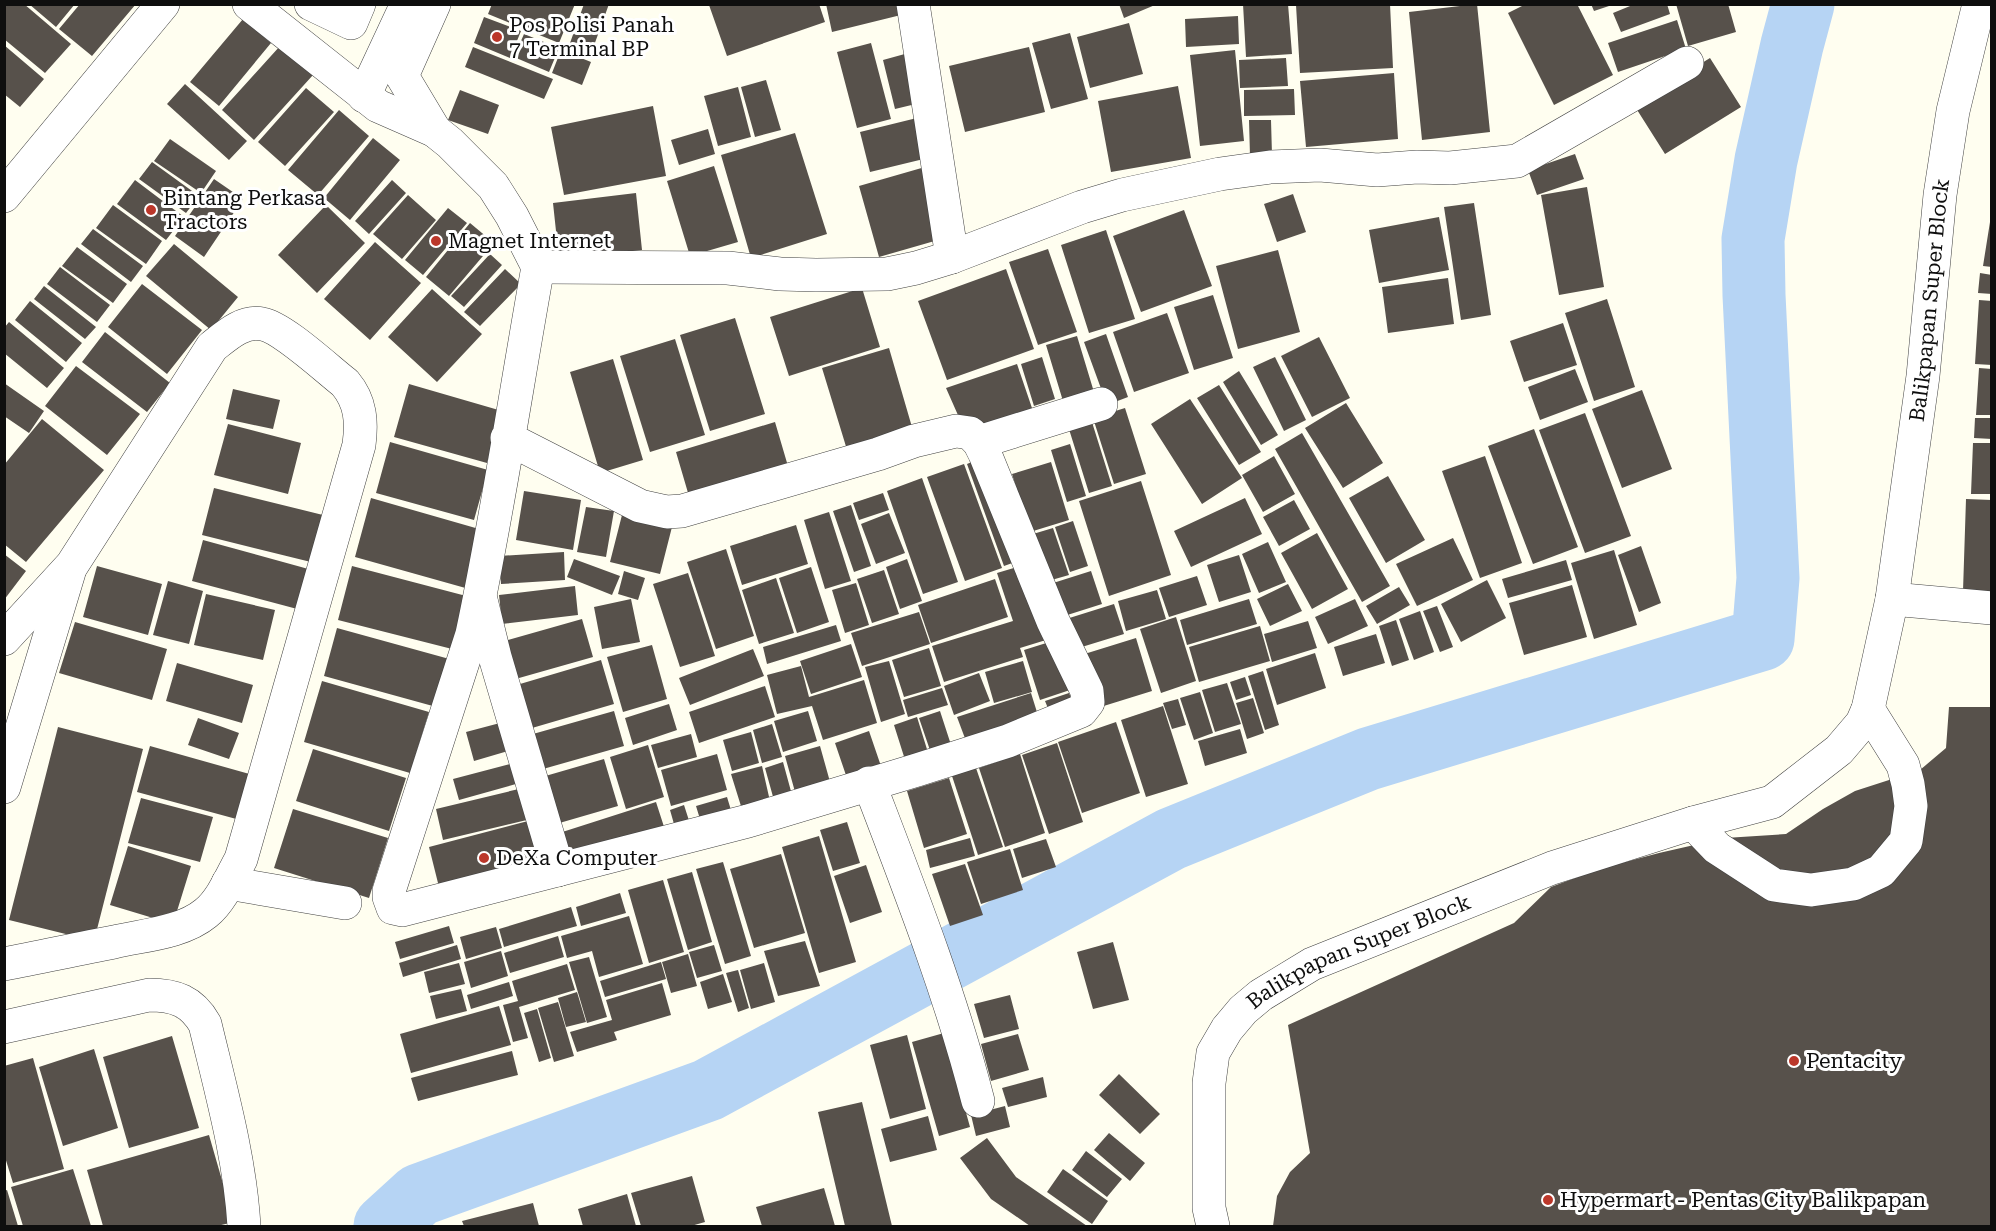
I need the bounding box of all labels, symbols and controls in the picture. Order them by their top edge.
place label: Pos Polisi Panah 7 Terminal BP [509,13,675,61]
marker: Pos Polisi Panah 7 Terminal BP [490,30,504,44]
street label: Balikpapan Super Block [1905,177,1954,423]
place label: Bintang Perkasa Tractors [163,186,326,234]
marker: Bintang Perkasa Tractors [144,203,158,217]
place label: Magnet Internet [448,229,612,253]
marker: Magnet Internet [429,234,443,248]
place label: DeXa Computer [496,846,658,870]
marker: DeXa Computer [477,851,491,865]
street label: Balikpapan Super Block [1242,890,1474,1014]
place label: Pentacity [1806,1049,1902,1073]
marker: Pentacity [1787,1054,1801,1068]
place label: Hypermart - Pentas City Balikpapan [1560,1188,1927,1212]
marker: Hypermart - Pentas City Balikpapan [1541,1193,1555,1207]

